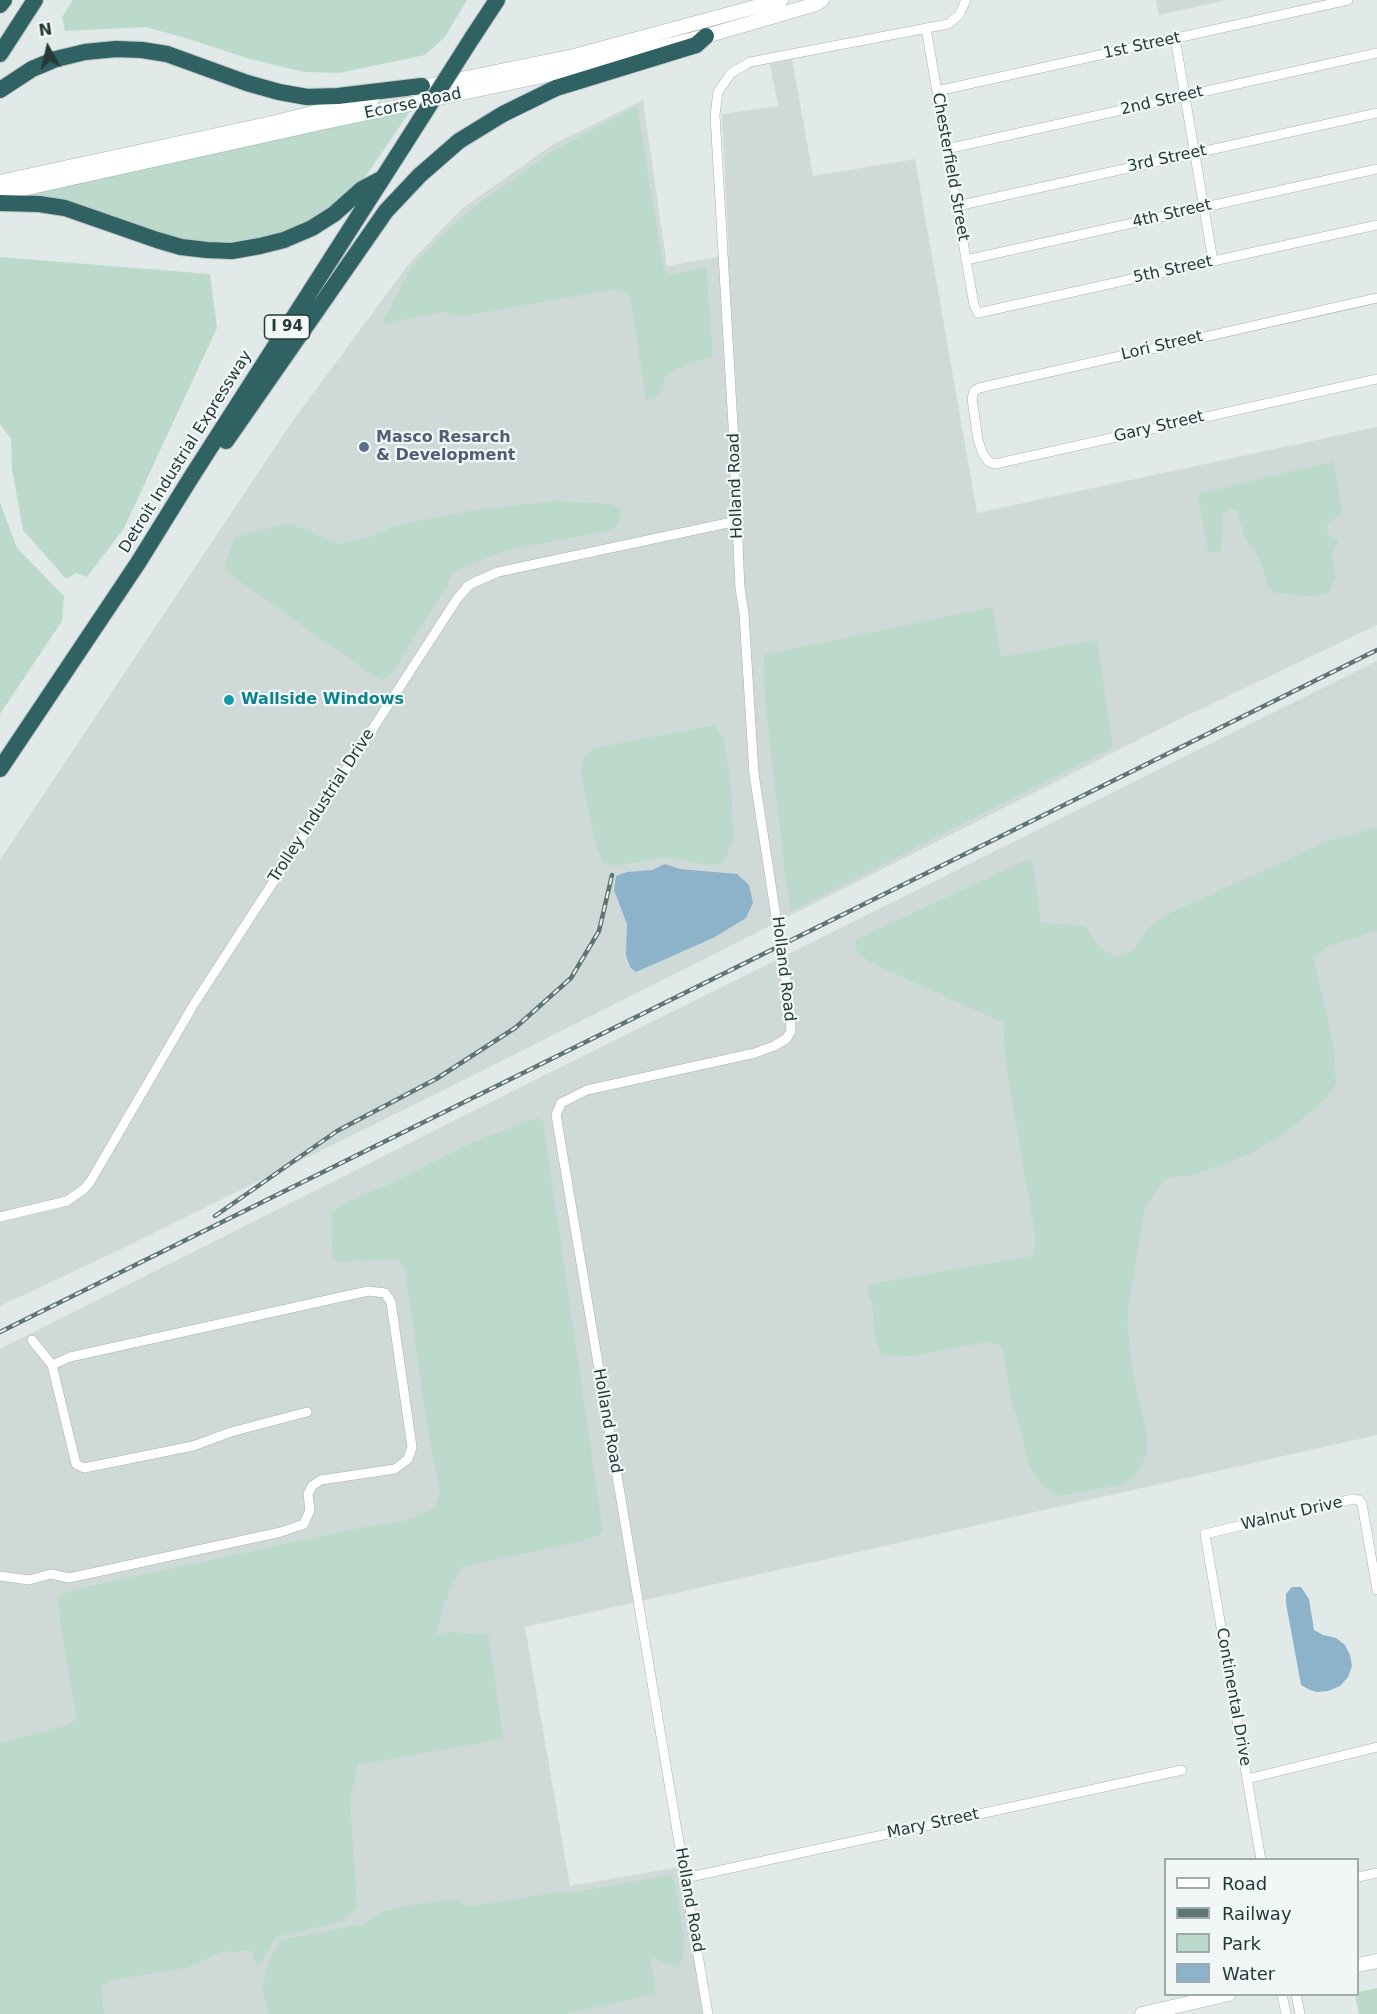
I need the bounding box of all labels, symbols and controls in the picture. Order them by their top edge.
north arrow [18,18,78,78]
text: N [37,19,53,40]
street label: 1st Street [1102,28,1182,64]
street label: 2nd Street [1119,82,1205,120]
street label: Ecorse Road [363,84,463,124]
street label: Chesterfield Street [927,91,973,243]
street label: 3rd Street [1126,141,1208,177]
street label: 4th Street [1131,196,1213,232]
street label: 5th Street [1132,252,1214,288]
road number: I 94 [264,315,310,339]
street label: Lori Street [1119,327,1205,365]
street label: Detroit Industrial Expressway [116,347,256,557]
street label: Gary Street [1112,407,1206,447]
place label: Masco Resarch & Development [376,428,515,466]
street label: Holland Road [725,433,747,539]
marker: Masco Resarch & Development [357,440,371,454]
place label: Wallside Windows [241,690,404,710]
marker: Wallside Windows [222,693,236,707]
street label: Trolley Industrial Drive [265,725,379,887]
street label: Holland Road [767,915,799,1023]
street label: Holland Road [588,1367,626,1475]
street label: Walnut Drive [1239,1493,1345,1535]
street label: Continental Drive [1211,1626,1255,1768]
street label: Mary Street [885,1805,981,1843]
street label: Holland Road [670,1846,708,1954]
legend [1164,1858,1359,1996]
text: Road [1222,1873,1267,1894]
text: Railway [1222,1903,1292,1924]
text: Park [1222,1933,1261,1954]
text: Water [1222,1963,1275,1984]

